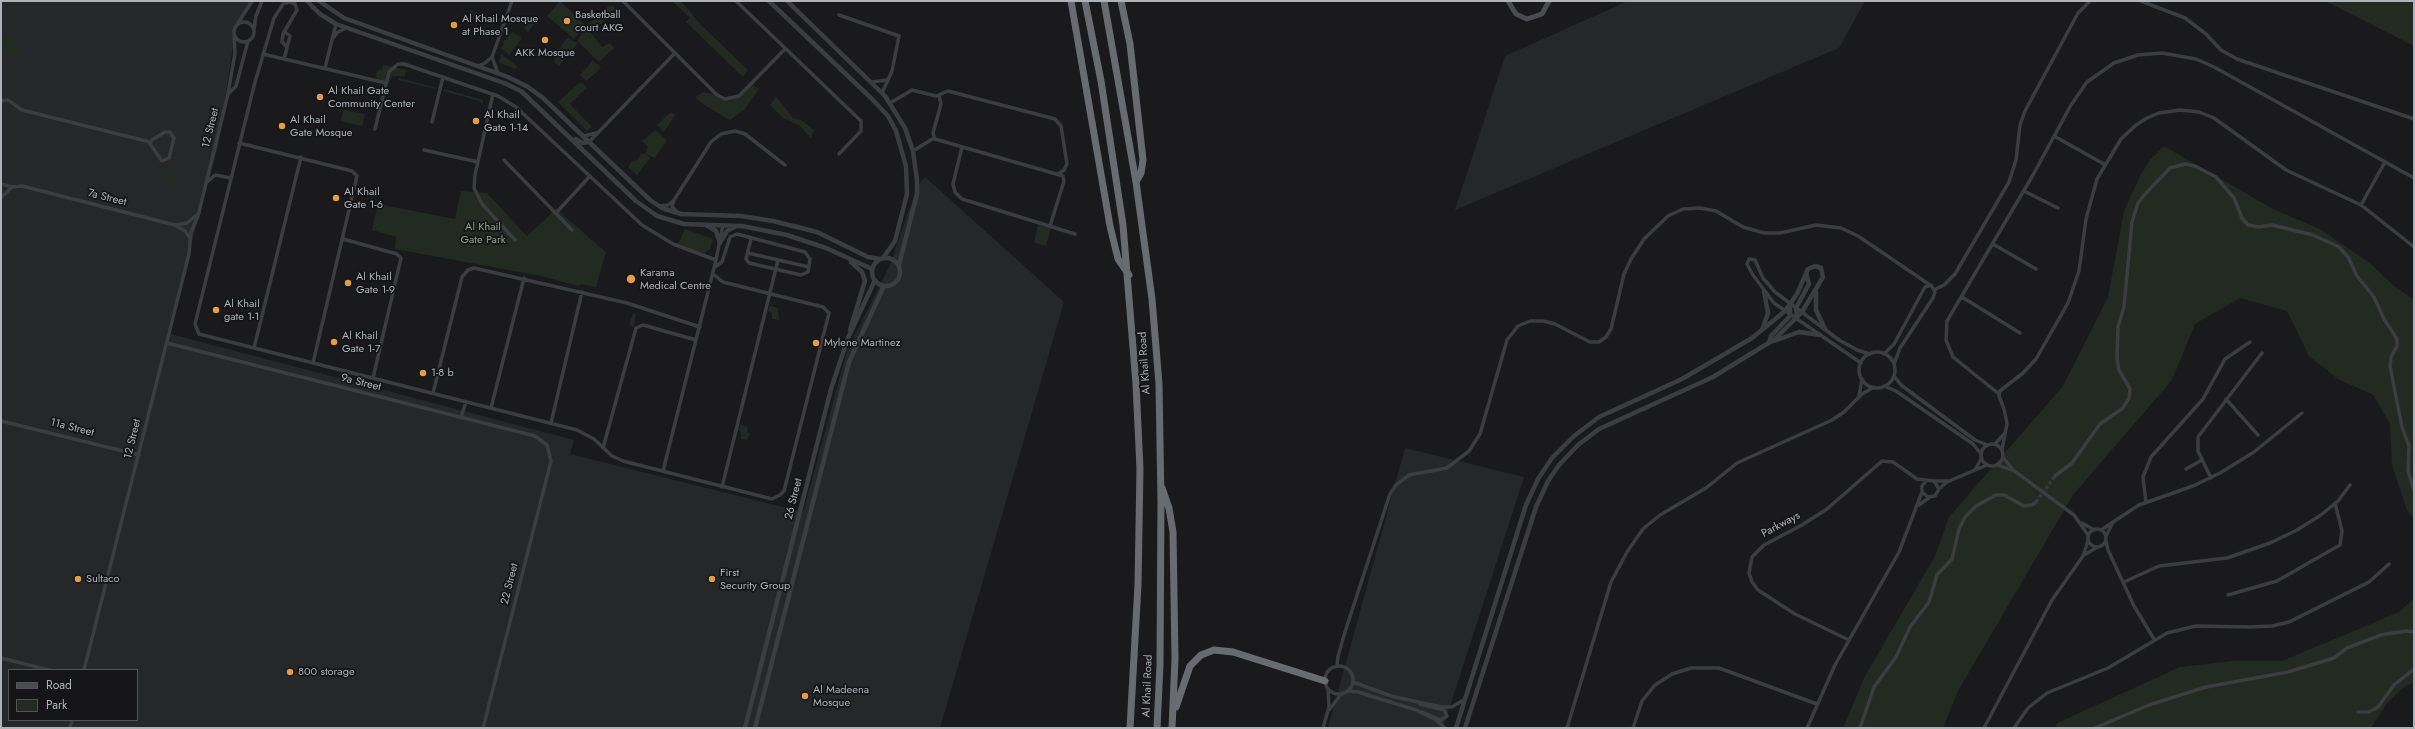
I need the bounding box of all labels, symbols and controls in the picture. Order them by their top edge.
place label: Basketball court AKG [575,8,623,34]
place label: Al Khail Mosque at Phase 1 [462,12,538,38]
marker: Basketball court AKG [562,16,572,26]
marker: Al Khail Mosque at Phase 1 [449,20,459,30]
marker: AKK Mosque [540,35,550,45]
place label: AKK Mosque [515,46,575,60]
place label: Al Khail Gate Community Center [328,84,415,110]
marker: Al Khail Gate Community Center [315,92,325,102]
street label: 12 Street [200,107,222,149]
place label: Al Khail Gate 1-14 [484,108,528,134]
place label: Al Khail Gate Mosque [290,113,352,139]
marker: Al Khail Gate 1-14 [471,116,481,126]
marker: Al Khail Gate Mosque [277,121,287,131]
place label: Al Khail Gate 1-6 [344,185,383,211]
street label: 7a Street [86,187,128,209]
marker: Al Khail Gate 1-6 [331,193,341,203]
park label: Al Khail Gate Park [460,220,506,246]
place label: Karama Medical Centre [640,266,711,292]
place label: Al Khail Gate 1-9 [356,270,395,296]
marker: Karama Medical Centre [625,273,637,285]
marker: Al Khail Gate 1-9 [343,278,353,288]
place label: Al Khail gate 1-1 [224,297,260,323]
marker: Al Khail gate 1-1 [211,305,221,315]
place label: Al Khail Gate 1-7 [342,329,380,355]
street label: Al Khail Road [1136,331,1154,395]
place label: Mylene Martinez [824,336,900,350]
marker: Al Khail Gate 1-7 [329,337,339,347]
marker: Mylene Martinez [811,338,821,348]
place label: 1-8 b [431,366,454,380]
marker: 1-8 b [418,368,428,378]
street label: 9a Street [340,372,382,394]
street label: 11a Street [49,416,95,440]
street label: 12 Street [122,418,144,460]
street label: 26 Street [782,477,806,521]
street label: Parkways [1759,509,1803,541]
street label: 22 Street [499,562,521,606]
place label: First Security Group [720,566,790,592]
place label: Sultaco [86,572,120,586]
marker: Sultaco [73,574,83,584]
marker: First Security Group [707,574,717,584]
street label: Al Khail Road [1140,654,1156,718]
place label: 800 storage [298,665,355,679]
marker: 800 storage [285,667,295,677]
legend [8,669,138,721]
text: Road [46,676,72,694]
place label: Al Madeena Mosque [813,683,869,709]
marker: Al Madeena Mosque [800,691,810,701]
text: Park [46,696,67,714]

